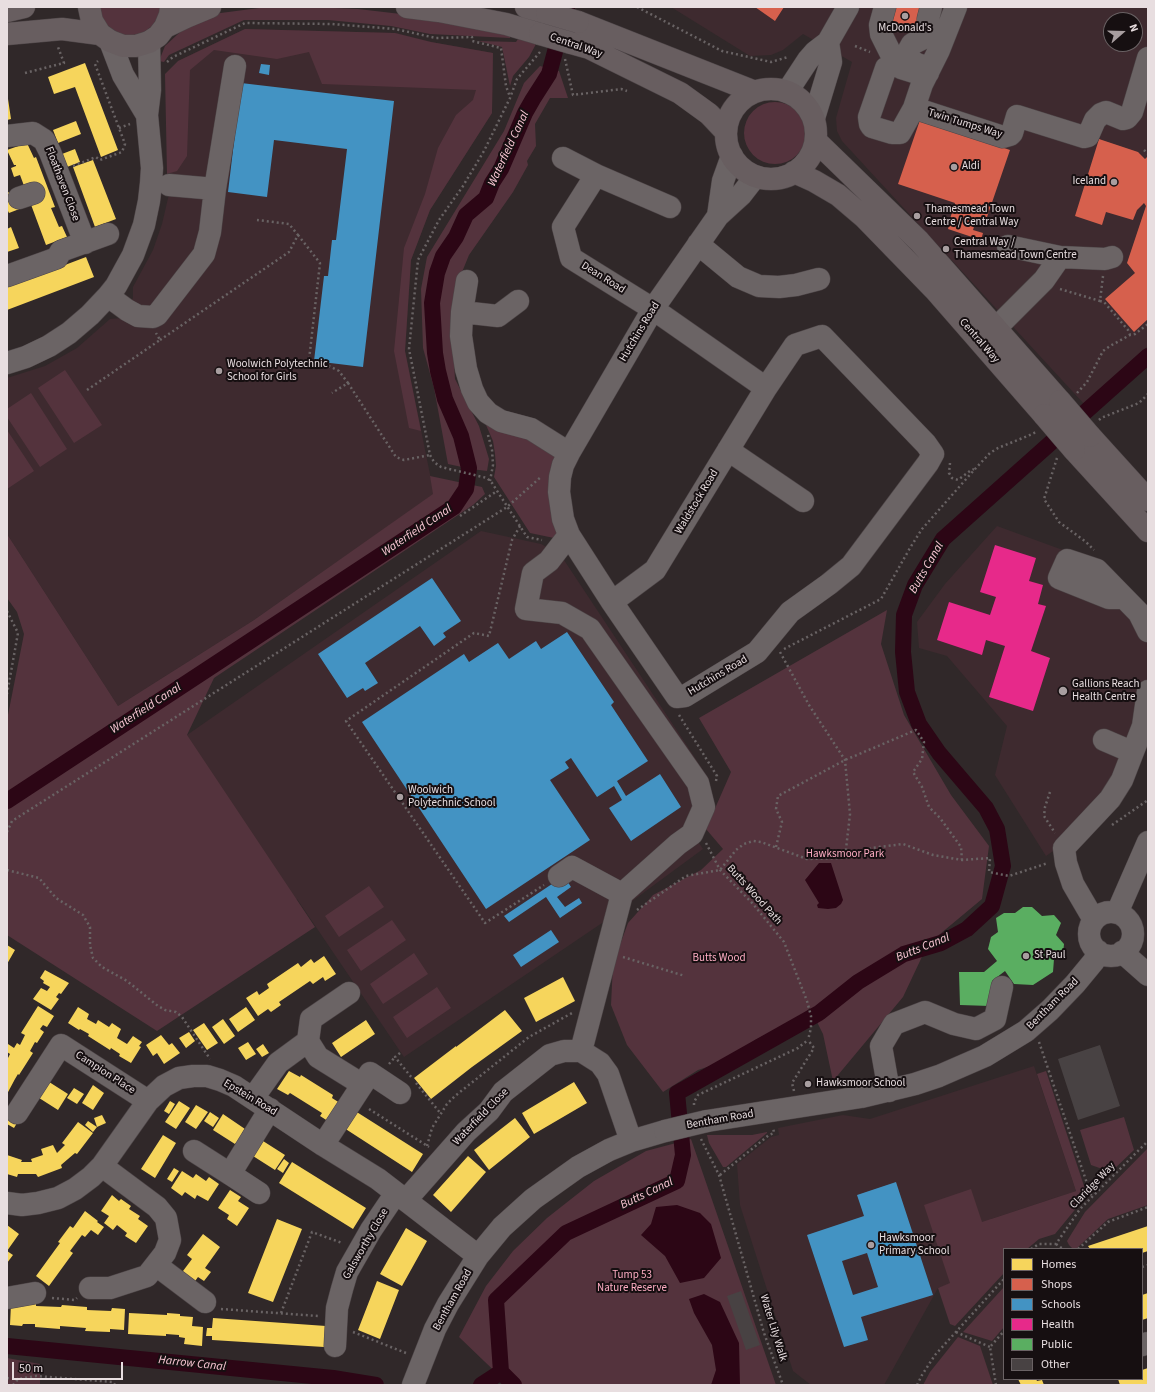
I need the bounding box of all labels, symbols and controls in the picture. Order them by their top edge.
marker: McDonald's [900,11,910,21]
north arrow [1103,12,1143,52]
place label: McDonald's [878,22,932,36]
text: N [1126,22,1142,34]
street label: Central Way [548,31,604,61]
street label: Twin Tumps Way [926,106,1004,142]
water label: Waterfield Canal [485,109,533,189]
street label: Floathaven Close [42,145,82,223]
place label: Aldi [962,160,980,174]
marker: Aldi [949,162,959,172]
place label: Iceland [1072,175,1106,189]
marker: Iceland [1109,177,1119,187]
place label: Thamesmead Town Centre / Central Way [925,203,1019,229]
marker: Thamesmead Town Centre / Central Way [912,211,922,221]
place label: Central Way / Thamesmead Town Centre [954,236,1077,262]
marker: Central Way / Thamesmead Town Centre [941,244,951,254]
street label: Dean Road [579,259,627,297]
street label: Hutchins Road [617,300,663,364]
street label: Central Way [956,316,1002,366]
place label: Woolwich Polytechnic School for Girls [227,358,328,384]
marker: Woolwich Polytechnic School for Girls [214,366,224,376]
street label: Waldstock Road [673,467,721,537]
water label: Waterfield Canal [379,502,455,560]
water label: Butts Canal [907,540,947,596]
street label: Hutchins Road [686,653,750,699]
place label: Gallions Reach Health Centre [1072,678,1139,704]
water label: Waterfield Canal [108,681,184,737]
marker: Gallions Reach Health Centre [1057,685,1069,697]
place label: Woolwich Polytechnic School [408,784,495,810]
marker: Woolwich Polytechnic School [395,792,405,802]
park label: Hawksmoor Park [806,848,884,862]
street label: Butts Wood Path [724,862,784,928]
water label: Butts Canal [894,931,952,965]
place label: St Paul [1034,949,1066,963]
marker: St Paul [1021,951,1031,961]
park label: Butts Wood [692,952,746,966]
street label: Bentham Road [1024,975,1082,1033]
street label: Campion Place [73,1049,137,1097]
street label: Epstein Road [221,1077,279,1119]
place label: Hawksmoor School [816,1077,905,1091]
marker: Hawksmoor School [803,1079,813,1089]
street label: Waterfield Close [450,1086,512,1148]
street label: Bentham Road [685,1108,755,1132]
street label: Claridge Way [1068,1160,1118,1212]
water label: Butts Canal [618,1175,676,1213]
street label: Galsworthy Close [340,1206,392,1282]
place label: Hawksmoor Primary School [879,1232,949,1258]
marker: Hawksmoor Primary School [866,1240,876,1250]
legend [1003,1248,1143,1380]
text: Homes [1041,1256,1076,1273]
street label: Bentham Road [431,1267,475,1333]
park label: Tump 53 Nature Reserve [597,1269,667,1295]
text: Shops [1041,1276,1072,1293]
street label: Water Lily Walk [757,1293,789,1363]
text: Schools [1041,1296,1081,1313]
text: Health [1041,1316,1074,1333]
text: Public [1041,1336,1072,1353]
water label: Harrow Canal [158,1353,226,1375]
scale bar [14,1354,125,1380]
text: Other [1041,1356,1070,1373]
text: 50 m [19,1360,43,1377]

